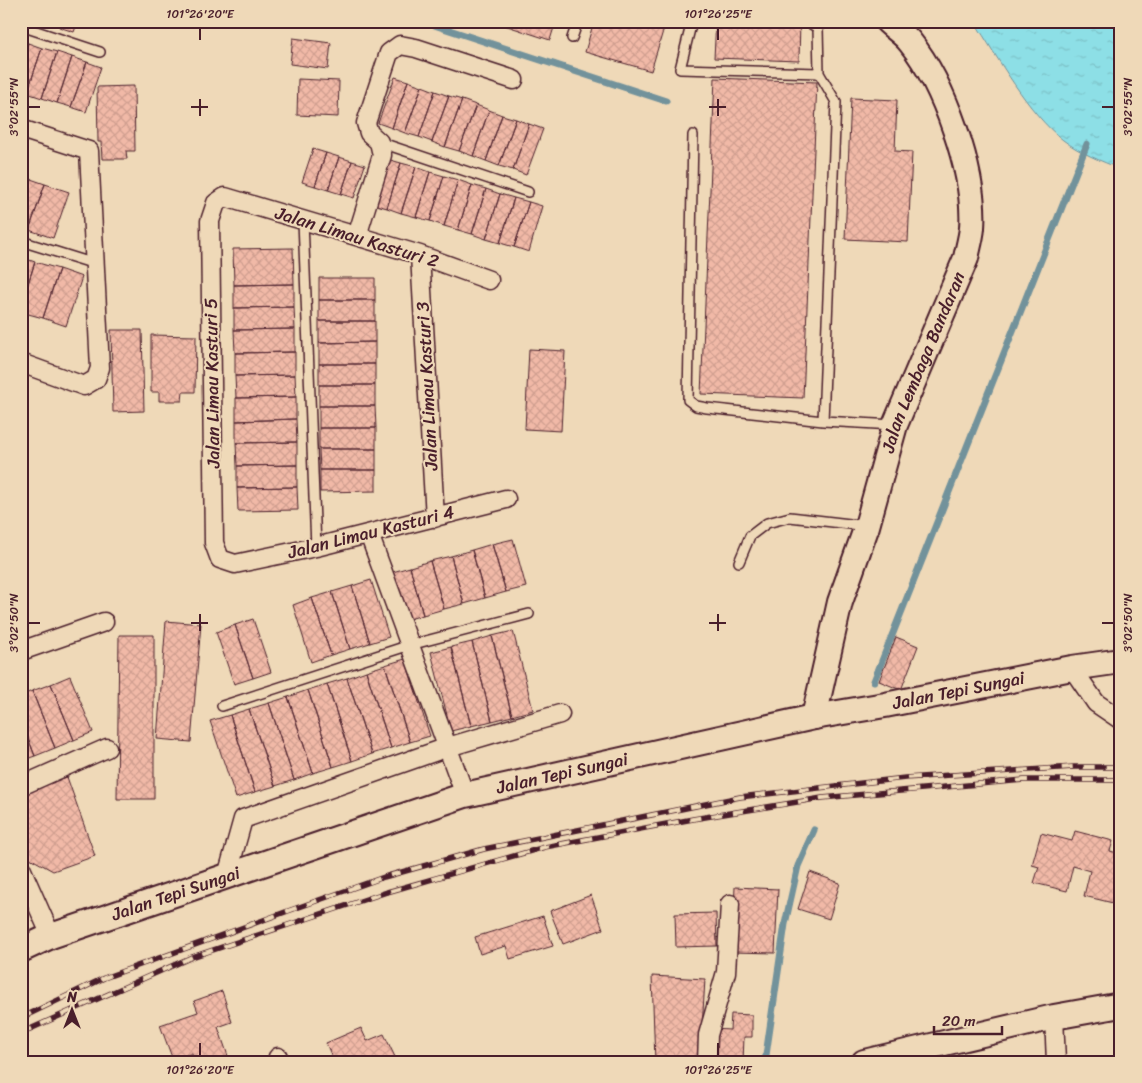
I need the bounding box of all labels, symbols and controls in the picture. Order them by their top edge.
text: 101°26'20"E [166,3,235,25]
text: 101°26'25"E [684,3,753,25]
text: 3°02'55"N [3,77,25,136]
text: 3°02'55"N [1117,77,1139,136]
street label: Jalan Limau Kasturi 2 [270,197,443,277]
street label: Jalan Lembaga Bandaran [872,266,975,457]
street label: Jalan Limau Kasturi 5 [195,298,230,469]
street label: Jalan Limau Kasturi 3 [407,301,447,472]
street label: Jalan Limau Kasturi 4 [283,496,458,568]
text: 3°02'50"N [3,593,25,652]
text: 3°02'50"N [1117,593,1139,652]
street label: Jalan Tepi Sungai [889,662,1028,719]
street label: Jalan Tepi Sungai [492,743,632,804]
street label: Jalan Tepi Sungai [106,856,245,931]
text: N [66,985,77,1010]
north arrow [48,986,98,1036]
scale bar [934,1003,1002,1035]
text: 20 m [942,1008,976,1034]
text: 101°26'20"E [166,1059,235,1081]
text: 101°26'25"E [684,1059,753,1081]

